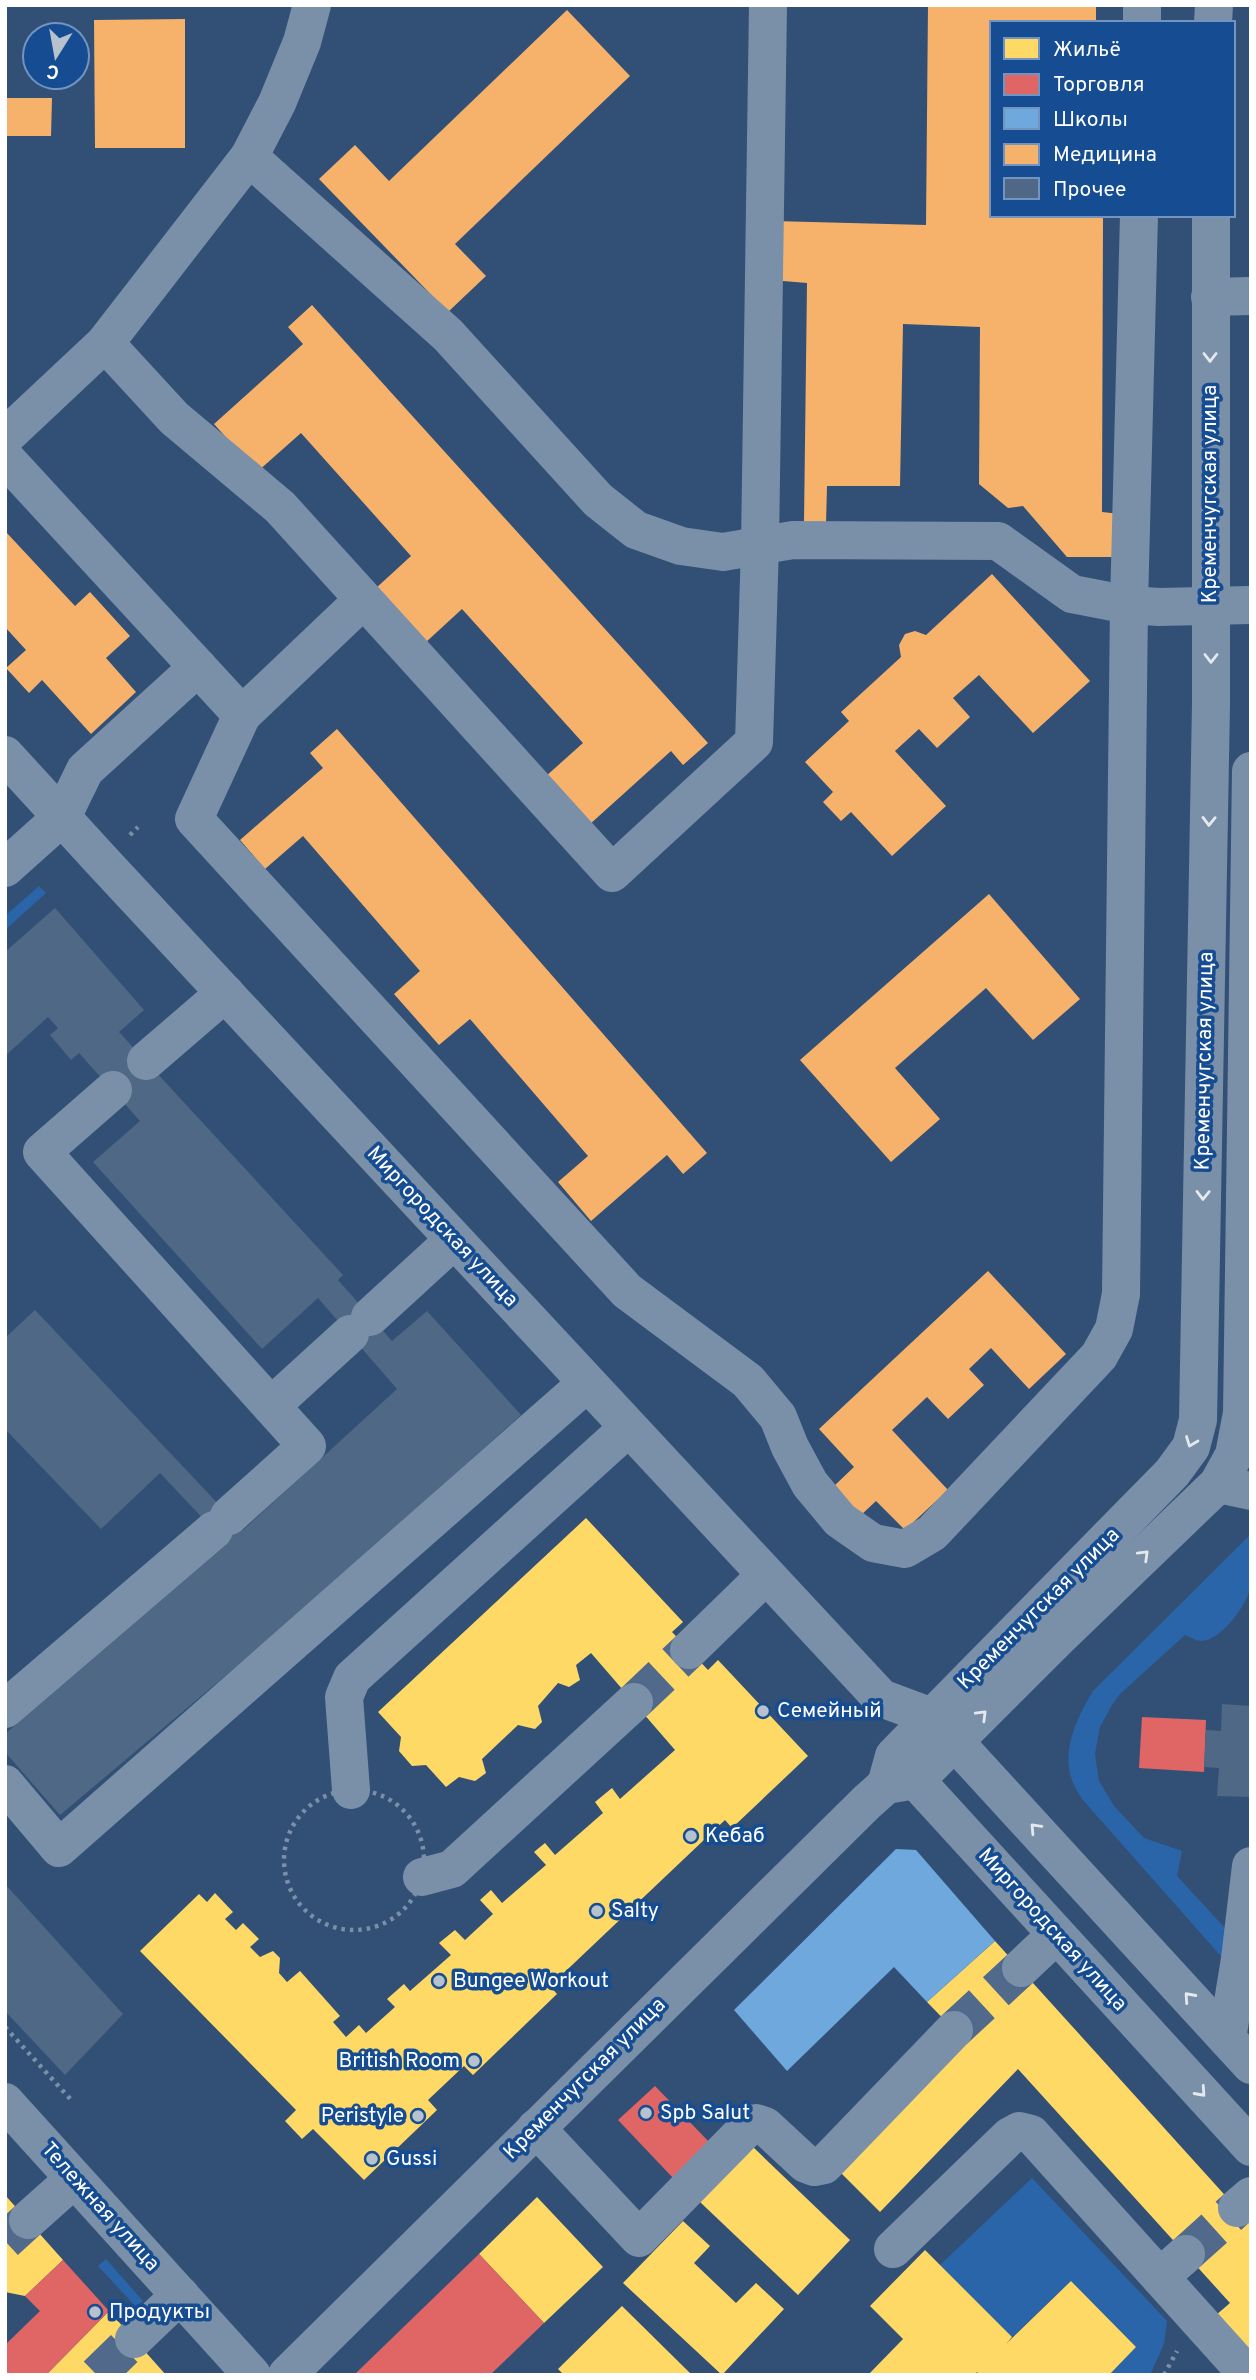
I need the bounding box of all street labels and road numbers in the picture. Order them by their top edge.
street label: Кременчугская улица [1197,385,1224,603]
street label: Кременчугская улица [1190,951,1220,1171]
street label: Миргородская улица [360,1141,524,1313]
street label: Кременчугская улица [952,1522,1126,1696]
street label: Миргородская улица [971,1843,1133,2017]
street label: Кременчугская улица [498,1992,672,2166]
street label: Тележная улица [35,2137,165,2277]

